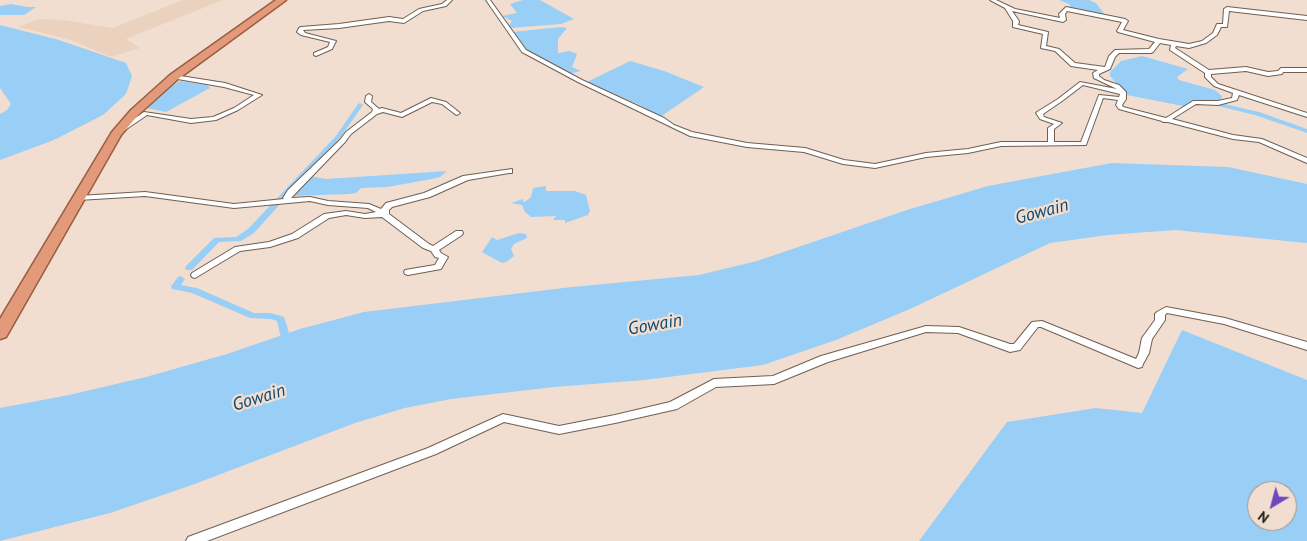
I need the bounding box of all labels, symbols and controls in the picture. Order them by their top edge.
water label: Gowain [1013,195,1071,229]
water label: Gowain [626,310,684,340]
water label: Gowain [230,380,288,416]
north arrow [1247,481,1297,531]
text: N [1254,507,1273,527]

